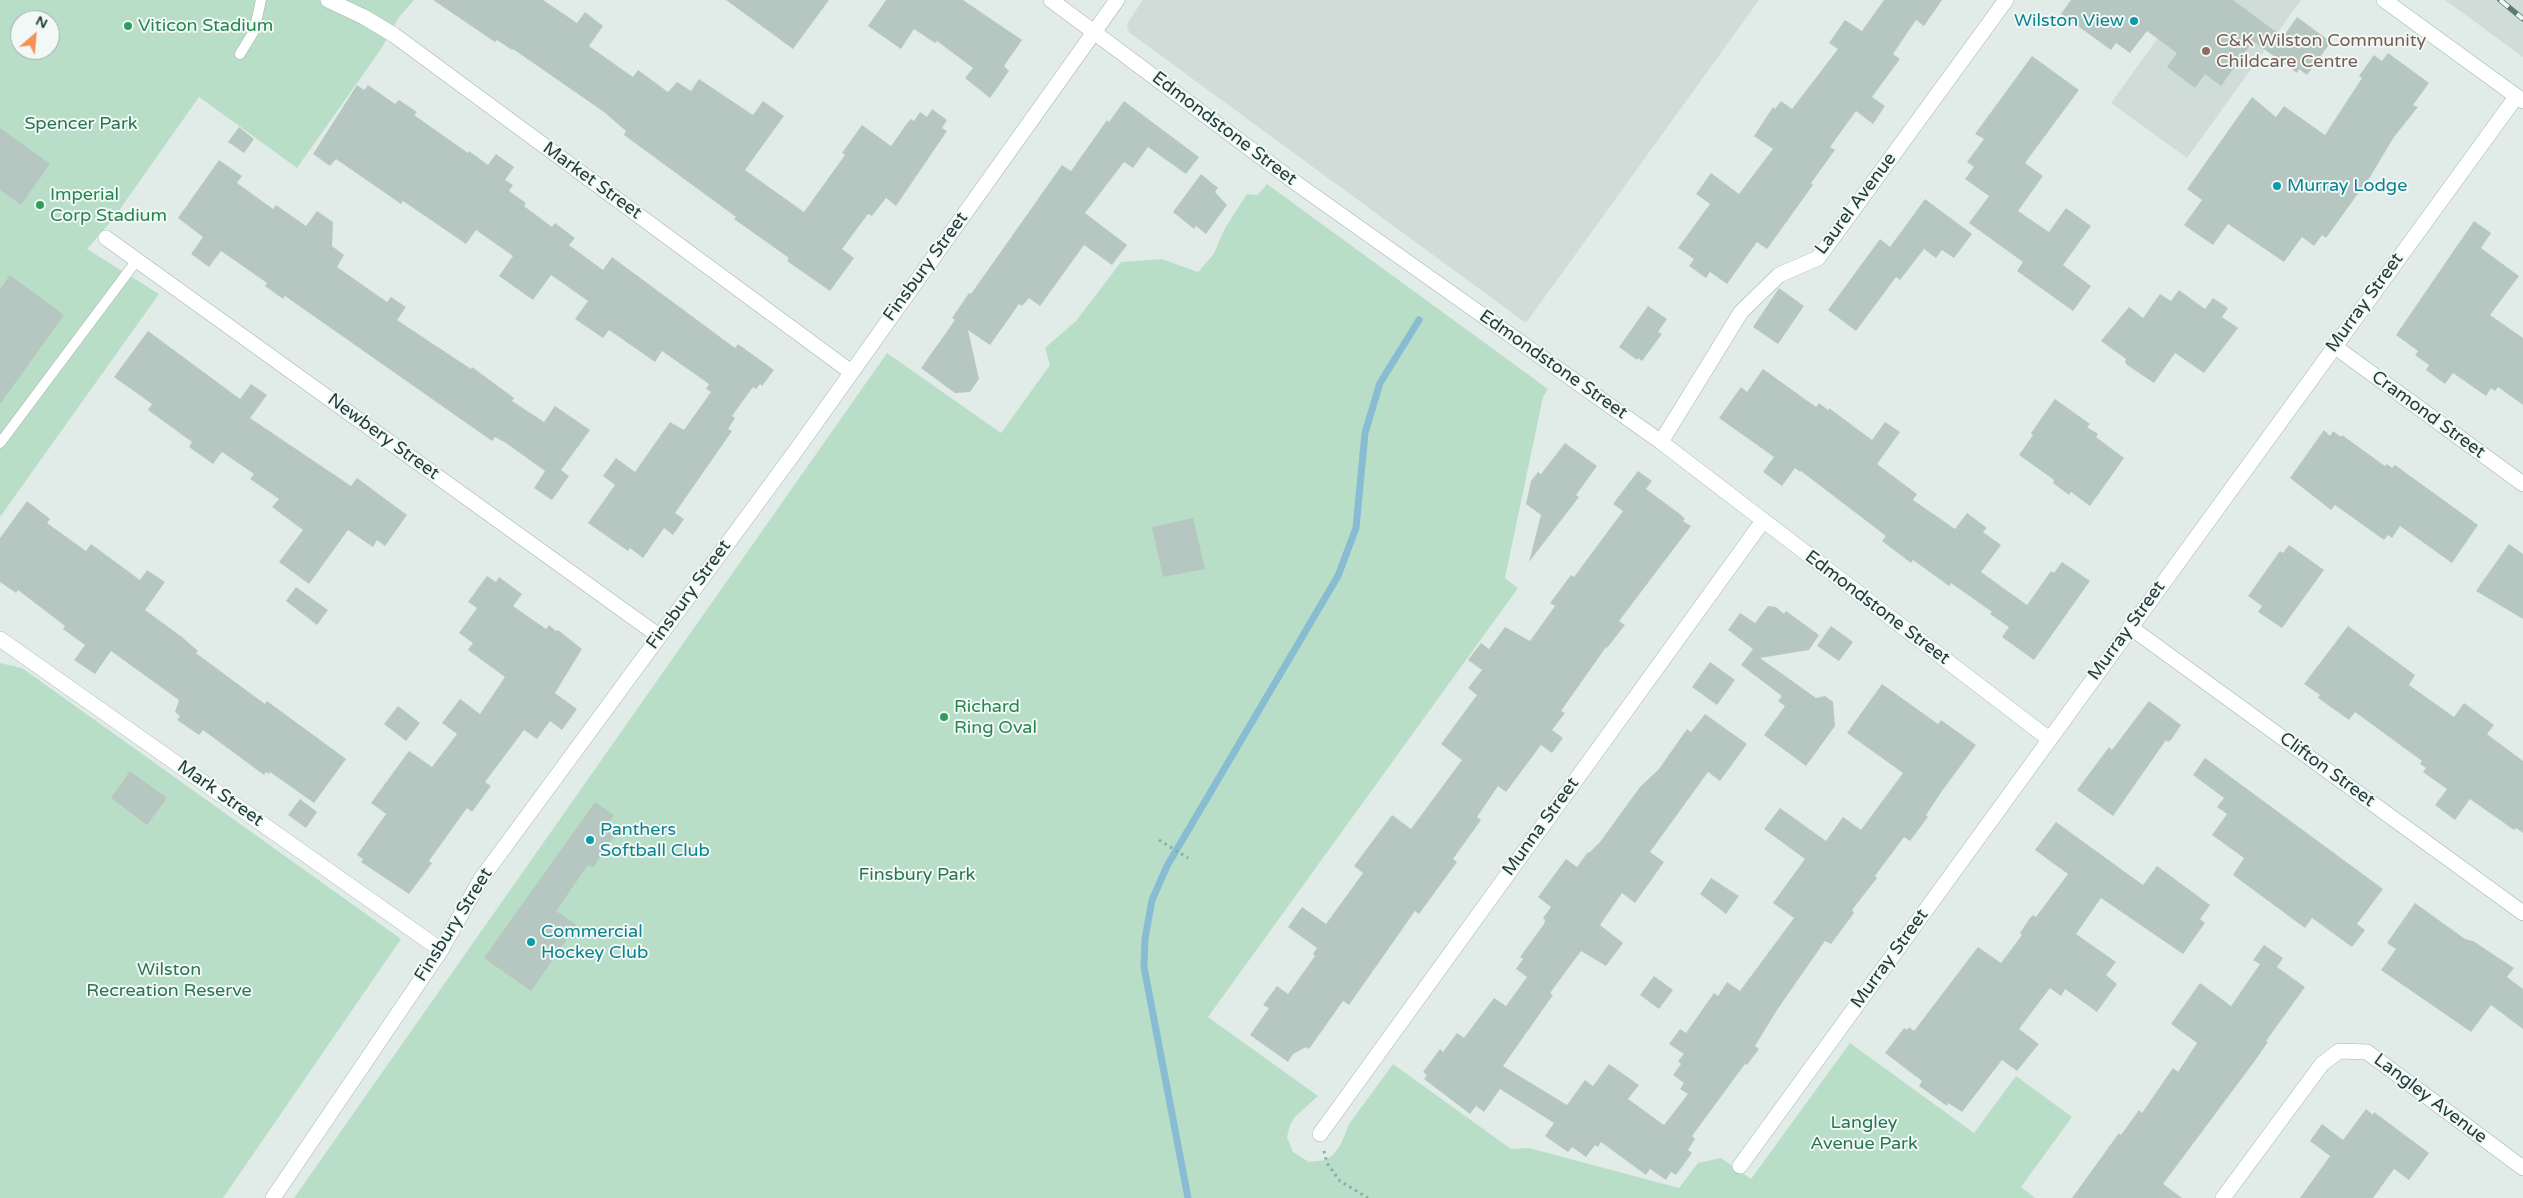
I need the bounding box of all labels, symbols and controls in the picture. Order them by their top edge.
north arrow [10,10,60,60]
place label: Wilston View [2014,10,2124,32]
text: N [33,12,50,32]
place label: Viticon Stadium [138,15,273,37]
marker: Wilston View [2128,15,2140,27]
marker: Viticon Stadium [122,20,134,32]
place label: C&K Wilston Community Childcare Centre [2216,30,2426,72]
marker: C&K Wilston Community Childcare Centre [2200,45,2212,57]
street label: Edmondstone Street [1147,67,1301,191]
park label: Spencer Park [24,113,138,135]
street label: Market Street [538,138,646,224]
street label: Laurel Avenue [1811,149,1901,259]
place label: Murray Lodge [2287,175,2407,197]
marker: Murray Lodge [2271,180,2283,192]
place label: Imperial Corp Stadium [50,184,167,226]
marker: Imperial Corp Stadium [34,199,46,211]
street label: Finsbury Street [879,208,973,326]
street label: Murray Street [2322,249,2408,357]
street label: Edmondstone Street [1475,306,1631,424]
street label: Cramond Street [2367,366,2489,464]
street label: Newbery Street [323,389,443,485]
street label: Finsbury Street [642,536,736,654]
street label: Edmondstone Street [1800,546,1954,670]
street label: Murray Street [2084,577,2170,685]
place label: Richard Ring Oval [954,696,1037,739]
marker: Richard Ring Oval [938,711,950,723]
street label: Clifton Street [2275,728,2379,812]
street label: Mark Street [173,756,267,832]
street label: Munna Street [1498,774,1584,880]
place label: Panthers Softball Club [600,819,710,862]
marker: Panthers Softball Club [584,834,596,846]
street label: Finsbury Street [410,864,498,986]
park label: Finsbury Park [859,864,975,886]
street label: Murray Street [1847,905,1933,1013]
place label: Commercial Hockey Club [541,921,648,964]
marker: Commercial Hockey Club [525,936,537,948]
park label: Wilston Recreation Reserve [86,959,252,1002]
street label: Langley Avenue [2369,1049,2491,1149]
park label: Langley Avenue Park [1810,1112,1918,1154]

